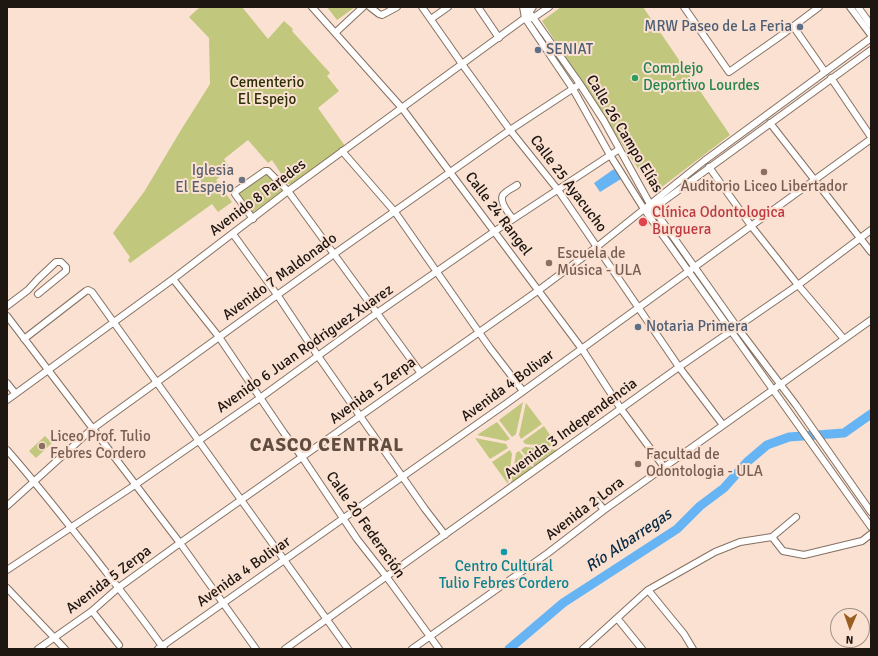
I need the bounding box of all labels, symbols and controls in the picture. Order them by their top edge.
place label: MRW Paseo de La Feria [644,18,792,36]
marker: MRW Paseo de La Feria [795,22,805,32]
place label: SENIAT [546,41,593,59]
marker: SENIAT [533,45,543,55]
place label: Complejo Deportivo Lourdes [643,60,760,95]
street label: Calle 26 Campo Elías [582,72,666,196]
marker: Complejo Deportivo Lourdes [630,73,640,83]
park label: Cementerio El Espejo [230,74,304,109]
street label: Calle 25 Ayacucho [526,132,610,236]
street label: Avenido 8 Paredes [206,156,310,240]
place label: Iglesia El Espejo [175,162,234,197]
marker: Auditorio Liceo Libertador [759,167,769,177]
street label: Calle 24 Rangel [461,169,535,259]
marker: Iglesia El Espejo [237,175,247,185]
place label: Auditorio Liceo Libertador [680,178,848,196]
place label: Clínica Odontologica Burguera [652,204,785,239]
marker: Clínica Odontologica Burguera [637,216,649,228]
street label: Avenido 7 Maldonado [219,229,341,325]
place label: Escuela de Música - ULA [557,245,641,280]
marker: Escuela de Música - ULA [544,258,554,268]
street label: Avenido 6 Juan Rodriguez Xuarez [213,281,397,417]
place label: Notaria Primera [646,318,748,336]
marker: Notaria Primera [633,322,643,332]
street label: Avenida 4 Bolivar [458,346,558,426]
street label: Avenida 5 Zerpa [326,354,420,428]
street label: Avenida 3 Independencia [501,375,641,483]
place label: Liceo Prof. Tulio Febres Cordero [50,428,151,463]
district label: CASCO CENTRAL [250,435,404,457]
marker: Liceo Prof. Tulio Febres Cordero [37,441,47,451]
place label: Facultad de Odontologia - ULA [646,446,763,481]
marker: Facultad de Odontologia - ULA [633,459,643,469]
street label: Calle 20 Federación [322,468,408,582]
street label: Avenida 2 Lora [542,474,628,544]
water label: Río Albarregas [582,505,676,577]
street label: Avenida 4 Bolivar [194,533,294,611]
street label: Avenida 5 Zerpa [63,542,155,618]
marker: Centro Cultural Tulio Febres Cordero [499,547,509,557]
place label: Centro Cultural Tulio Febres Cordero [439,558,569,593]
north arrow [830,608,870,648]
text: N [846,633,854,646]

